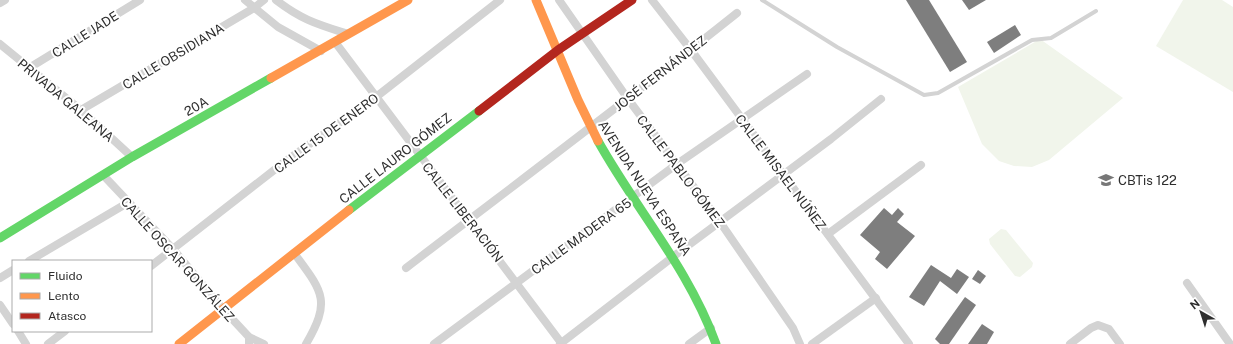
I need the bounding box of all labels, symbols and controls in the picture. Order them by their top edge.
street label: CALLE JADE [49,8,121,61]
street label: CALLE OBSIDIANA [120,20,227,93]
street label: JOSÉ FERNÁNDEZ [610,32,710,114]
street label: PRIVADA GALEANA [15,56,117,145]
street label: CALLE 15 DE ENERO [271,90,381,176]
street label: 20A [182,94,211,119]
street label: CALLE LAURO GÓMEZ [336,109,454,207]
street label: CALLE MISAEL NÚÑEZ [732,111,830,233]
street label: CALLE PABLO GÓMEZ [633,112,729,230]
street label: AVENIDA NUEVA ESPAÑA [595,118,694,259]
street label: CALLE LIBERACIÓN [419,159,507,265]
school or university icon: CBTis 122 [1097,171,1115,189]
place label: CBTis 122 [1118,173,1177,188]
street label: CALLE OSCAR GONZÁLEZ [118,193,238,325]
street label: CALLE MADERA 65 [528,195,634,278]
legend [12,260,152,332]
text: Fluido [48,269,83,283]
text: Lento [48,289,80,303]
north arrow [1181,292,1221,332]
text: N [1188,297,1202,312]
text: Atasco [48,309,87,323]

